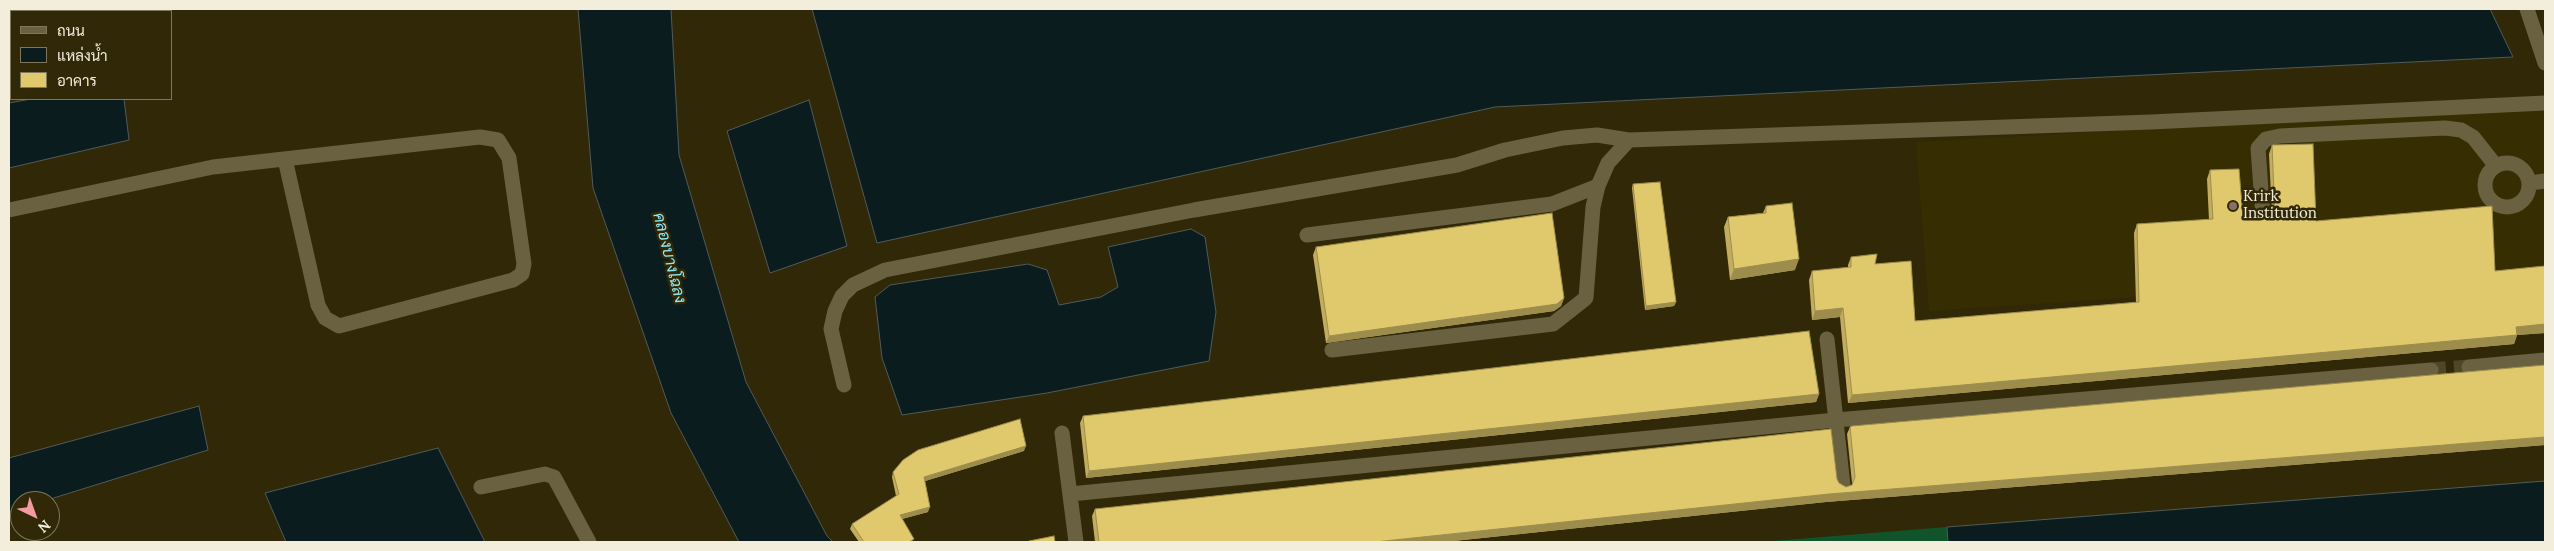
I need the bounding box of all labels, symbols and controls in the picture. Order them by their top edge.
legend [10,10,172,100]
text: ถนน [57,21,85,40]
text: แหล่งน้ำ [57,46,108,65]
text: อาคาร [57,71,97,90]
place label: Krirk Institution [2243,188,2317,223]
marker: Krirk Institution [2227,200,2239,212]
water label: คลองบางโฉลง [648,211,690,305]
north arrow [10,491,60,541]
text: N [34,516,54,537]

